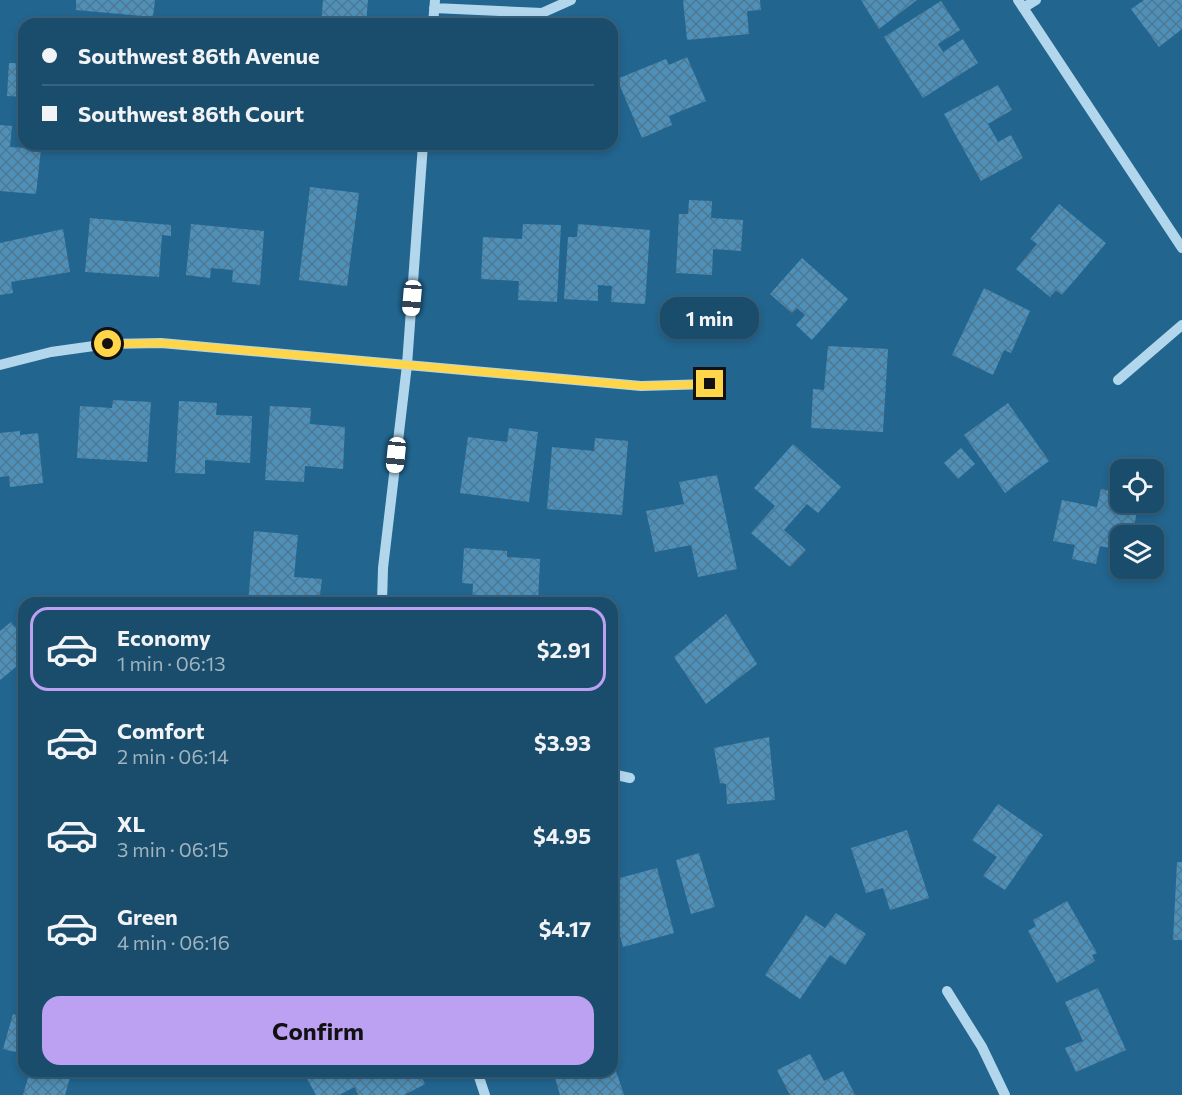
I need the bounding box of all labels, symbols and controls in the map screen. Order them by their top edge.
text: Southwest 86th Avenue [78,42,320,69]
text: Southwest 86th Court [78,100,304,127]
car [401,279,423,317]
callout: 1 min [660,297,760,339]
text: 1 min [686,306,733,330]
route start [94,330,121,357]
route end [696,370,723,397]
car [385,436,407,474]
map controls [1110,459,1164,579]
button: locate [1110,459,1164,513]
button: layers [1110,525,1164,579]
icon: car [45,622,99,676]
text: Economy [117,624,211,651]
text: $2.91 [537,636,591,663]
text: 1 min · 06:13 [117,651,226,675]
icon: car [45,715,99,769]
text: Comfort [117,717,205,744]
text: $3.93 [534,729,591,756]
text: 2 min · 06:14 [117,744,229,768]
icon: car [45,808,99,862]
text: XL [117,810,145,837]
text: $4.95 [533,822,591,849]
text: 3 min · 06:15 [117,837,229,861]
icon: car [45,901,99,955]
text: Green [117,903,178,930]
text: $4.17 [539,915,591,942]
text: 4 min · 06:16 [117,930,230,954]
button: Confirm [42,996,594,1065]

